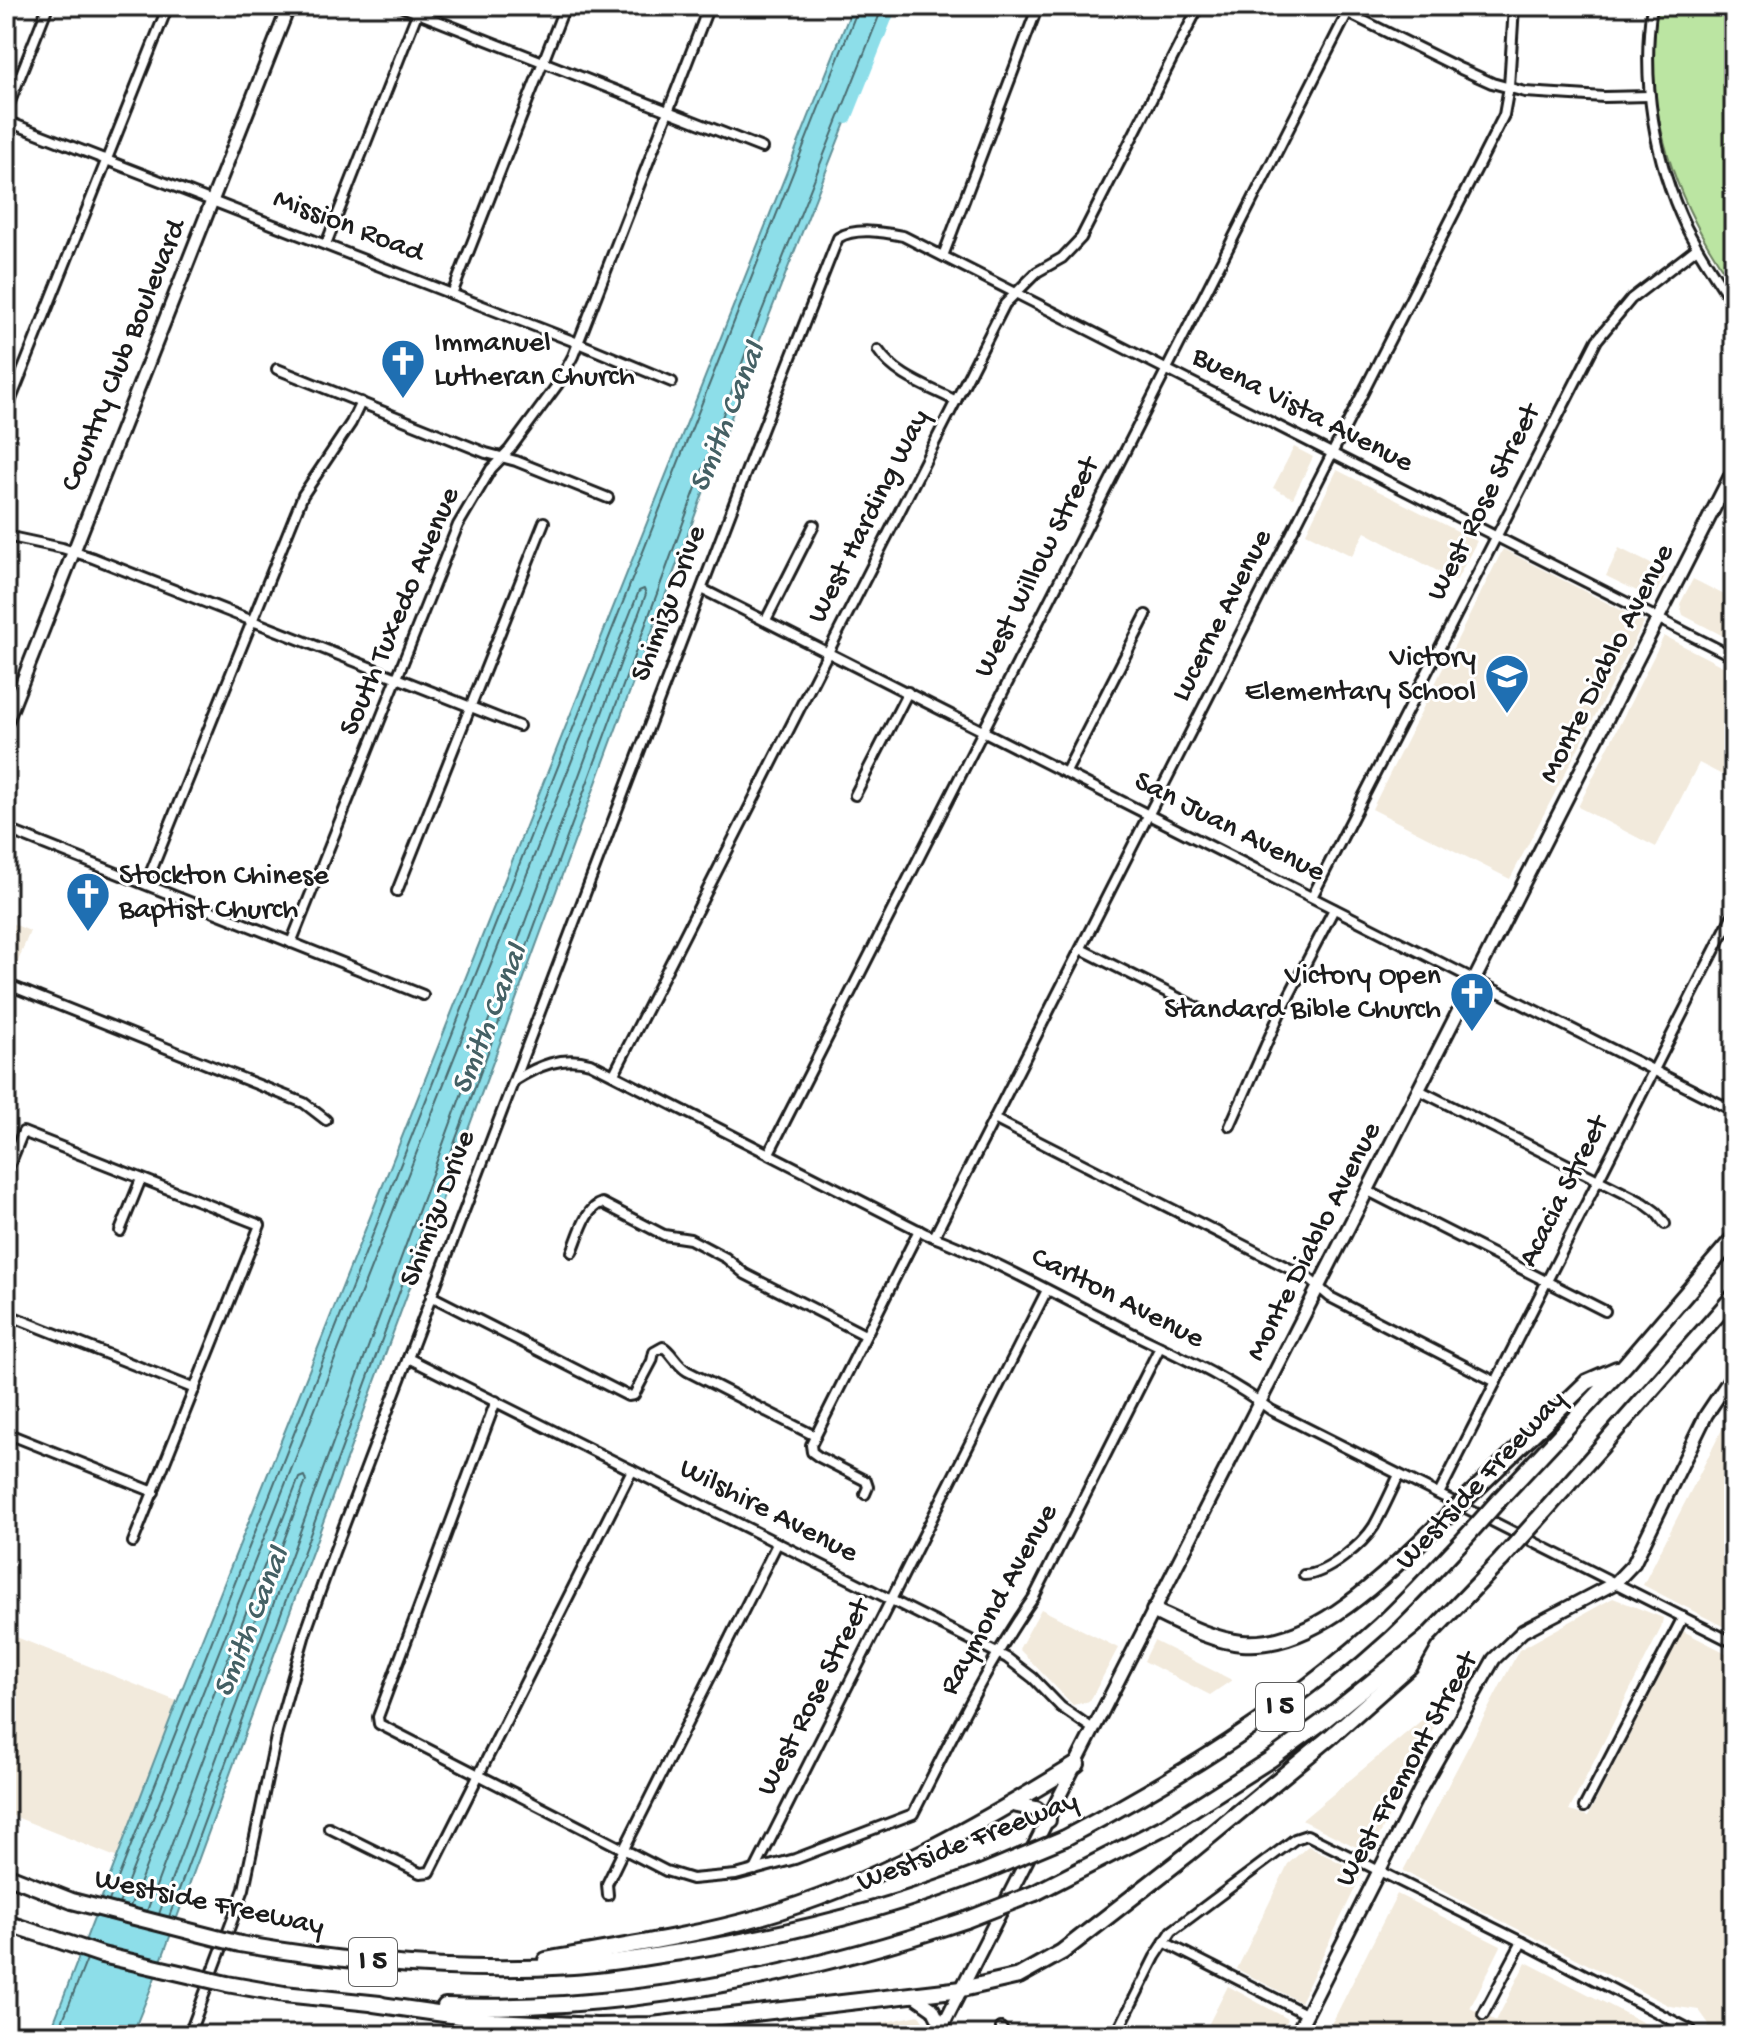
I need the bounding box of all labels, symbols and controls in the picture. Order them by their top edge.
street label: Mission Road [268,182,430,273]
street label: Country Club Boulevard [54,213,196,497]
place label: Immanuel Lutheran Church [434,327,635,396]
water label: Smith Canal [682,336,777,498]
church icon: Immanuel Lutheran Church [379,337,427,400]
street label: Buena Vista Avenue [1185,340,1419,482]
street label: West Rose Street [1420,396,1551,607]
street label: West Harding Way [801,404,939,630]
street label: West Willow Street [967,450,1110,684]
street label: South Tuxedo Avenue [333,482,469,741]
street label: Shimizu Drive [624,521,716,687]
street label: Lucerne Avenue [1165,524,1282,708]
street label: Monte Diablo Avenue [1533,538,1684,789]
place label: Victory Elementary School [1245,642,1476,711]
school or university icon: Victory Elementary School [1483,652,1531,715]
street label: San Juan Avenue [1127,765,1331,892]
place label: Stockton Chinese Baptist Church [118,860,329,929]
church icon: Stockton Chinese Baptist Church [64,870,112,933]
water label: Smith Canal [444,938,539,1100]
place label: Victory Open Standard Bible Church [1164,960,1441,1029]
church icon: Victory Open Standard Bible Church [1448,970,1496,1033]
street label: Acacia Street [1512,1108,1619,1273]
street label: Monte Diablo Avenue [1240,1116,1391,1367]
street label: Shimizu Drive [393,1126,485,1292]
street label: Carlton Avenue [1025,1240,1210,1358]
street label: Westside Freeway [1390,1383,1575,1578]
street label: Wilshire Avenue [673,1452,864,1572]
street label: Raymond Avenue [933,1498,1067,1702]
water label: Smith Canal [206,1541,301,1703]
street label: West Rose Street [750,1591,881,1802]
street label: West Fremont Street [1329,1644,1488,1894]
road number: I 5 [1256,1683,1304,1731]
street label: Westside Freeway [853,1785,1084,1901]
street label: Westside Freeway [91,1863,327,1945]
road number: I 5 [349,1938,397,1986]

